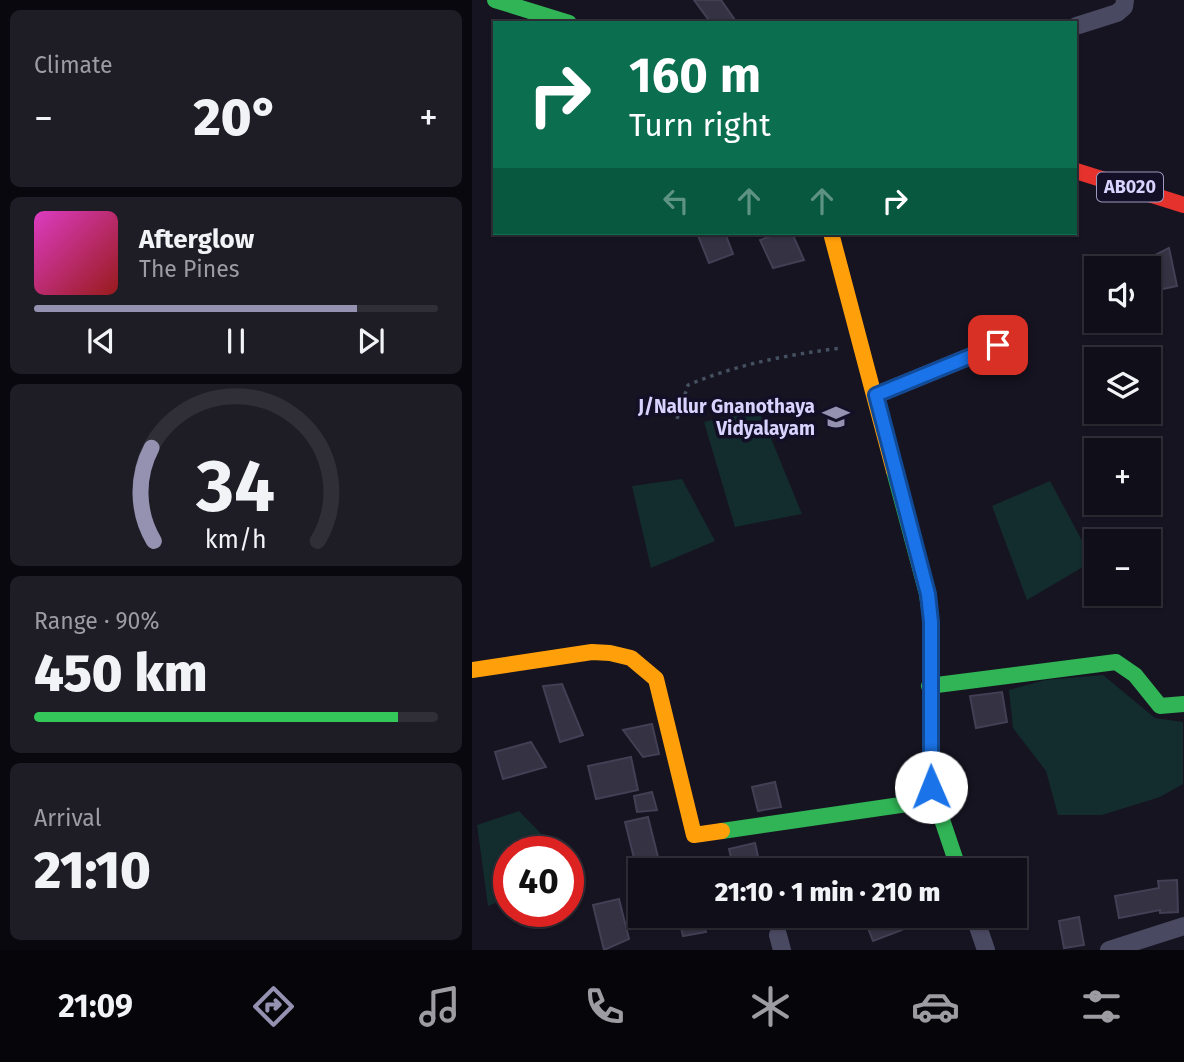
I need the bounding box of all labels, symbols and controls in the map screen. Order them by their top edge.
text: 160 m [629,46,761,105]
icon: right [514,49,605,140]
text: Climate [34,51,113,79]
text: 20° [193,86,279,149]
text: − [34,95,53,141]
text: + [419,95,438,141]
text: Turn right [629,106,771,144]
road number: AB020 [1097,172,1163,202]
icon: left [657,182,695,220]
icon: ahead [730,182,768,220]
icon: ahead [803,182,841,220]
icon: right [876,182,914,220]
text: Afterglow [139,224,254,255]
text: The Pines [139,255,240,283]
map controls [1084,256,1161,606]
button: sound [1084,256,1161,333]
pin [968,315,1028,375]
icon: previous [82,322,120,360]
icon: pause [217,322,255,360]
icon: next [352,322,390,360]
icon: arrive [979,326,1017,364]
button: layers [1084,347,1161,424]
place label: J/Nallur Gnanothaya Vidyalayam [637,395,815,440]
school or university icon: J/Nallur Gnanothaya Vidyalayam [821,402,851,432]
button: + [1084,438,1161,515]
text: 34 [196,443,275,530]
text: km/h [205,525,267,555]
button: − [1084,529,1161,606]
text: Range · 90% [34,607,159,635]
text: 450 km [34,642,208,705]
position arrow [894,750,968,824]
text: Arrival [34,804,101,832]
speed limit sign: 40 [493,836,584,927]
text: 21:10 [34,839,151,902]
text: 21:10 · 1 min · 210 m [715,877,940,908]
icon: directions [249,982,298,1031]
icon: music [415,982,464,1031]
icon: phone [580,982,629,1031]
icon: climate [746,982,795,1031]
icon: car [911,982,960,1031]
icon: filters [1077,982,1126,1031]
text: 21:09 [58,987,133,1025]

